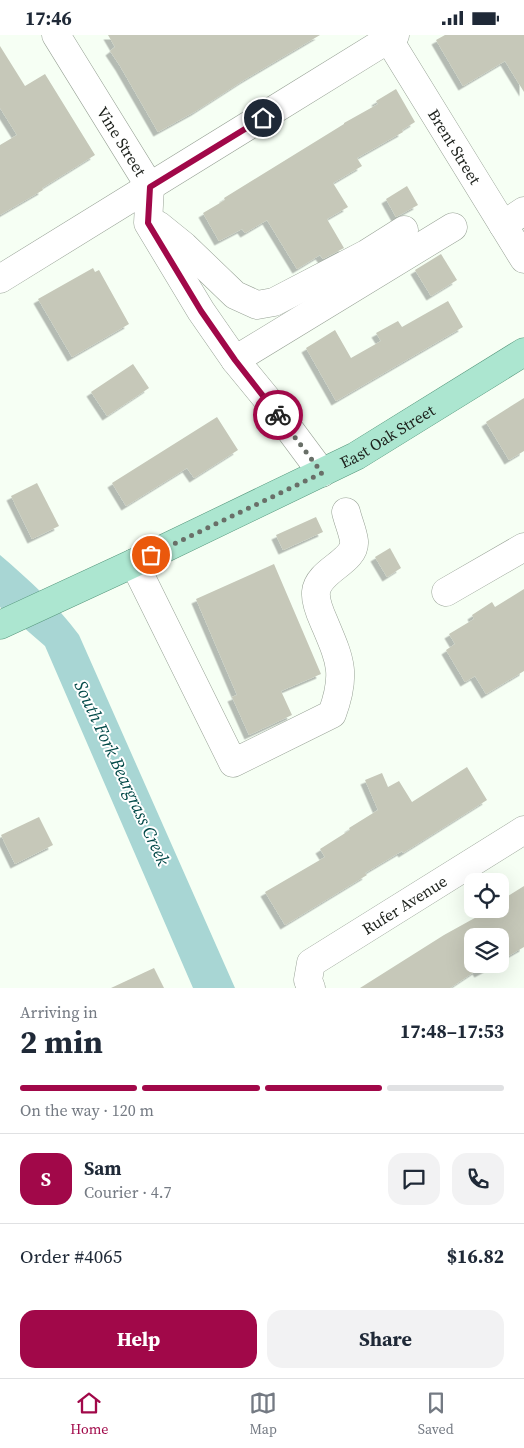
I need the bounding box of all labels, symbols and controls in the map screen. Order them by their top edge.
text: 17:46 [25,5,72,31]
pin [242,97,284,139]
street label: Vine Street [92,102,152,181]
icon: home [249,104,277,132]
street label: Brent Street [423,105,487,189]
courier [253,390,303,440]
street label: East Oak Street [336,399,439,473]
icon: bike [264,401,292,429]
pin [130,534,172,576]
icon: bag [137,541,165,569]
water label: South Fork Beargrass Creek [69,676,177,870]
street label: Rufer Avenue [358,870,451,939]
map controls [464,873,509,973]
button: locate [464,873,509,918]
button: layers [464,928,509,973]
text: Arriving in [20,1001,98,1023]
text: 17:48–17:53 [400,1018,504,1044]
text: 2 min [20,1020,103,1064]
text: On the way · 120 m [20,1099,154,1121]
button: chat [388,1153,440,1205]
button: phone [452,1153,504,1205]
text: Sam [84,1155,122,1181]
text: S [41,1166,51,1192]
text: Courier · 4.7 [84,1181,172,1203]
text: Order #4065 [20,1243,122,1269]
text: $16.82 [447,1243,504,1269]
button: Help [20,1310,257,1368]
button: Share [267,1310,504,1368]
tab: Home [70,1389,109,1439]
tab: Map [249,1389,277,1439]
tab: Saved [418,1389,454,1439]

